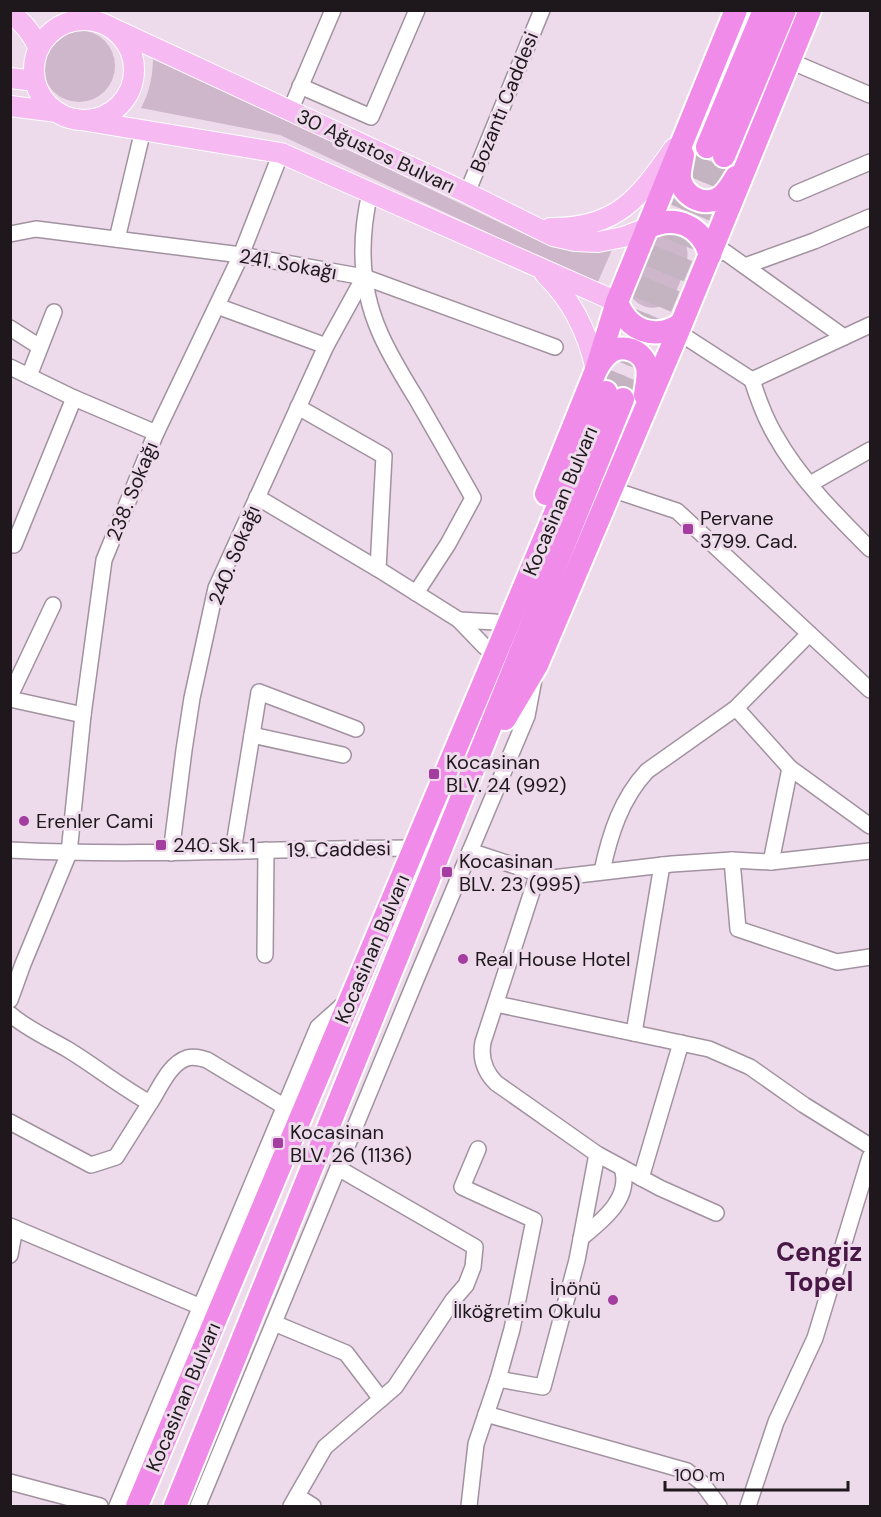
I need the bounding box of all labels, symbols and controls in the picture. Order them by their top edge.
street label: Bozantı Caddesi [464,28,544,176]
street label: 30 Ağustos Bulvarı [293,103,459,199]
street label: 241. Sokağı [237,243,339,285]
street label: Kocasinan Bulvarı [517,422,603,580]
street label: 238. Sokağı [100,438,164,544]
street label: 240. Sokağı [202,501,266,609]
place label: Pervane 3799. Cad. [700,505,797,554]
marker: Pervane 3799. Cad. [681,522,695,536]
place label: Kocasinan BLV. 24 (992) [446,749,567,798]
marker: Kocasinan BLV. 24 (992) [427,767,441,781]
place label: Erenler Cami [36,808,154,834]
marker: Erenler Cami [17,814,31,828]
place label: 240. Sk. 1 [173,832,256,858]
street label: 19. Caddesi [287,835,391,863]
marker: 240. Sk. 1 [154,838,168,852]
place label: Kocasinan BLV. 23 (995) [459,848,581,897]
marker: Kocasinan BLV. 23 (995) [440,865,454,879]
street label: Kocasinan Bulvarı [329,870,415,1028]
place label: Real House Hotel [475,946,630,972]
marker: Real House Hotel [456,952,470,966]
place label: Kocasinan BLV. 26 (1136) [290,1119,412,1168]
marker: Kocasinan BLV. 26 (1136) [271,1136,285,1150]
district label: Cengiz Topel [776,1235,862,1299]
place label: İnönü İlköğretim Okulu [453,1275,601,1324]
marker: İnönü İlköğretim Okulu [606,1293,620,1307]
street label: Kocasinan Bulvarı [140,1318,226,1476]
scale bar [665,1454,848,1492]
text: 100 m [674,1463,725,1487]

